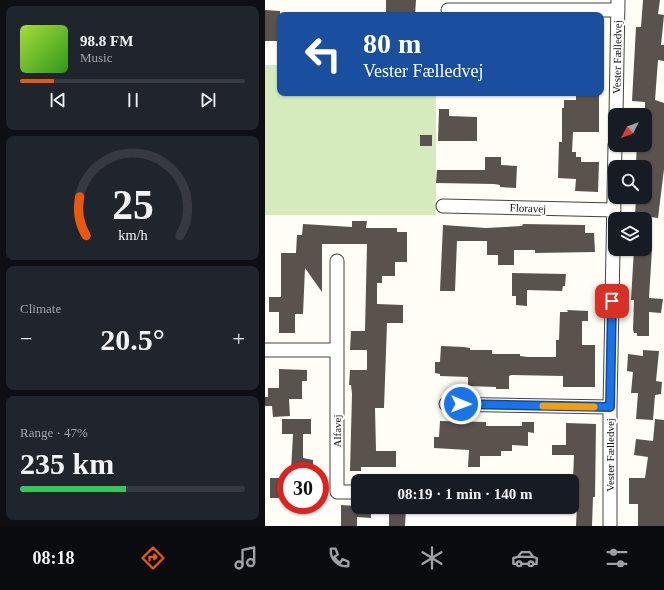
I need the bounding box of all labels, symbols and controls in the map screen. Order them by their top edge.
street label: Vester Fælledvej [610,20,624,94]
icon: left [297,28,349,80]
text: 80 m [363,28,421,59]
text: 98.8 FM [80,33,133,49]
text: Music [80,50,113,65]
text: Vester Fælledvej [363,61,483,81]
icon: previous [47,89,69,111]
icon: pause [122,89,144,111]
icon: next [197,89,219,111]
north arrow [608,108,652,152]
map controls [608,108,652,256]
button: search [608,160,652,204]
text: 25 [112,182,153,228]
street label: Floravej [509,201,547,215]
button: layers [608,212,652,256]
text: km/h [118,227,147,243]
pin [595,284,629,318]
icon: arrive [601,290,623,312]
text: Climate [20,301,61,316]
text: 20.5° [100,323,165,356]
text: − [20,326,32,351]
text: + [233,326,245,351]
position arrow [440,383,482,425]
street label: Alfavej [331,415,343,447]
street label: Vester Fælledvej [604,418,616,492]
text: Range · 47% [20,425,88,440]
text: 235 km [20,447,114,480]
speed limit sign: 30 [277,462,329,514]
text: 08:19 · 1 min · 140 m [398,486,533,502]
icon: directions [139,544,167,572]
icon: music [232,544,260,572]
icon: phone [325,544,353,572]
icon: climate [418,544,446,572]
icon: car [511,544,539,572]
icon: filters [603,544,631,572]
text: 08:18 [32,548,74,568]

